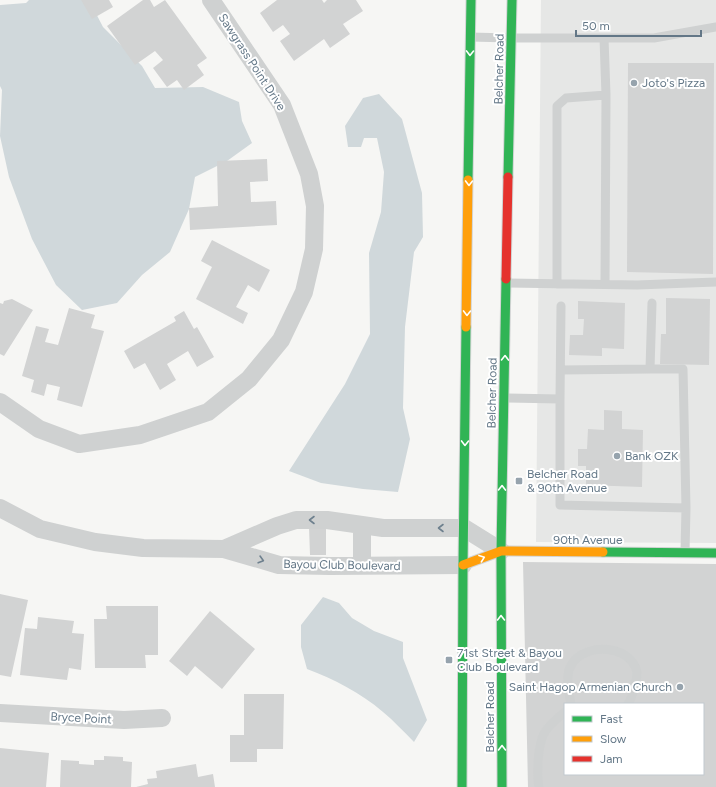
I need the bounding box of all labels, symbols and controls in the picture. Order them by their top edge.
street label: Sawgrass Point Drive [215,11,289,113]
scale bar [576,12,701,38]
text: 50 m [582,19,610,33]
street label: Belcher Road [491,33,507,105]
one-way arrow [466,50,474,56]
place label: Joto's Pizza [642,76,705,90]
marker: Joto's Pizza [629,78,639,88]
one-way arrow [464,180,473,186]
one-way arrow [463,310,471,316]
one-way arrow [501,355,509,361]
street label: Belcher Road [484,357,500,429]
one-way arrow [461,440,469,446]
place label: Bank OZK [625,449,679,463]
marker: Bank OZK [612,451,622,461]
place label: Belcher Road & 90th Avenue [527,467,607,495]
marker: Belcher Road & 90th Avenue [514,476,524,486]
one-way arrow [498,485,507,491]
one-way arrow [309,516,315,524]
one-way arrow [438,524,444,532]
street label: 90th Avenue [553,533,623,547]
one-way arrow [257,555,264,564]
one-way arrow [479,555,486,563]
street label: Bayou Club Boulevard [283,557,401,573]
one-way arrow [497,615,505,621]
place label: 71st Street & Bayou Club Boulevard [457,646,562,674]
marker: 71st Street & Bayou Club Boulevard [444,655,454,665]
place label: Saint Hagop Armenian Church [509,680,672,694]
street label: Belcher Road [483,682,497,752]
marker: Saint Hagop Armenian Church [675,682,685,692]
legend [564,703,704,775]
street label: Bryce Point [50,709,112,727]
text: Fast [600,712,623,726]
text: Slow [600,732,627,746]
one-way arrow [498,745,506,751]
text: Jam [600,752,623,766]

